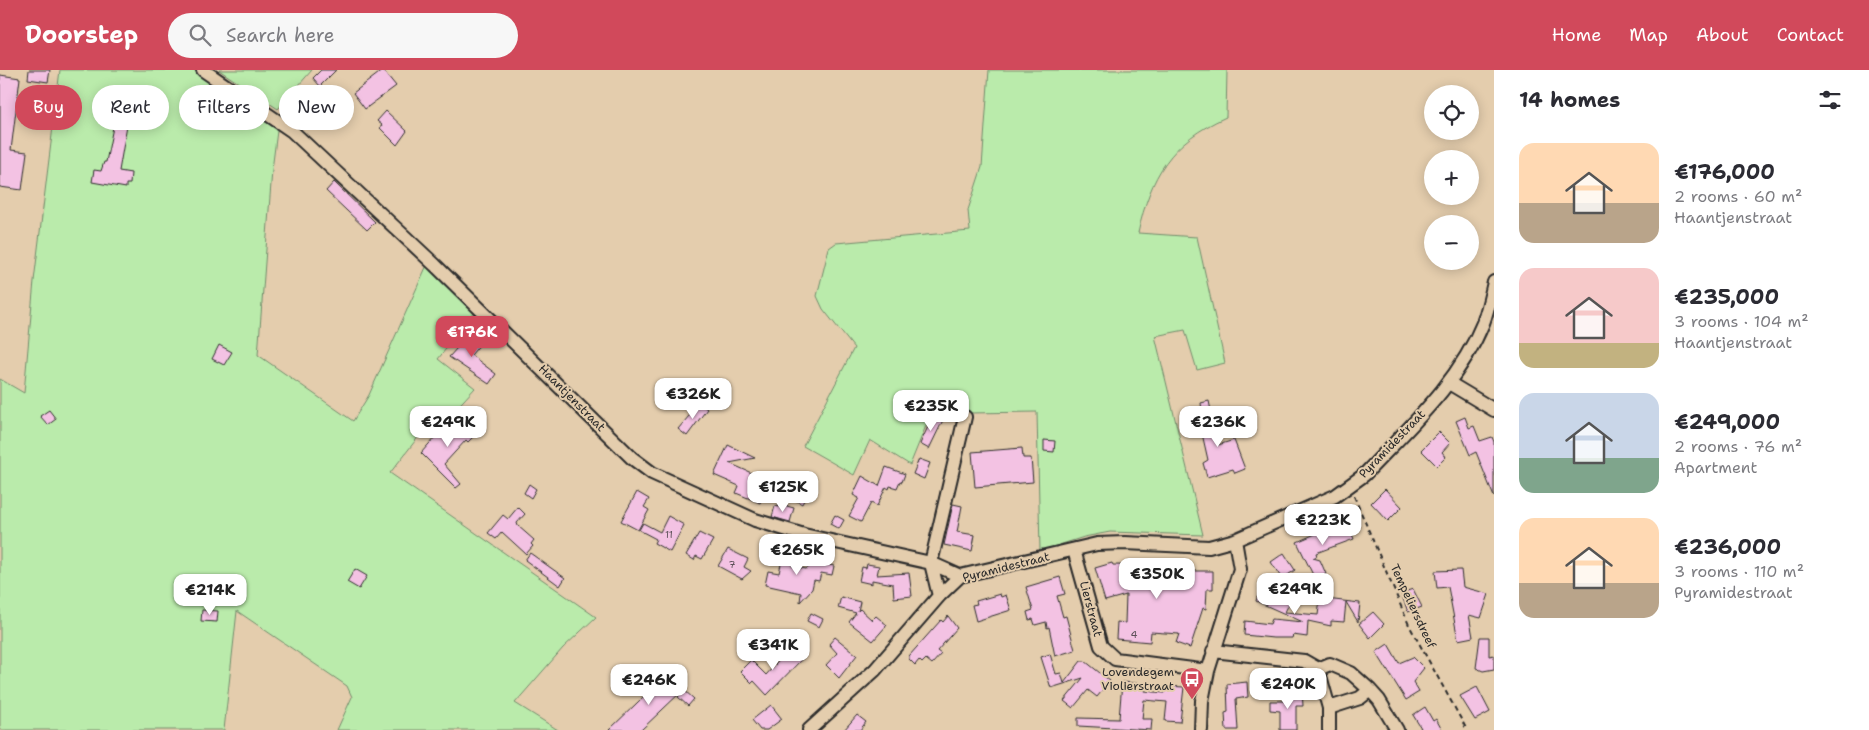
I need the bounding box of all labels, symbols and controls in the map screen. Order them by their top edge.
search box [168,13,518,58]
text: Doorstep [25,19,138,51]
icon: search [186,21,214,49]
text: Search here [226,23,335,48]
text: Home [1552,23,1601,47]
text: Map [1629,23,1668,47]
text: About [1696,23,1749,47]
text: Contact [1777,23,1844,47]
chip: Buy [15,85,82,130]
chip: Rent [92,85,169,130]
chip: Filters [179,85,269,130]
chip: New [279,85,354,130]
map controls [1424,85,1479,270]
button: locate [1424,85,1479,140]
text: 14 homes [1519,86,1620,114]
icon: filters [1816,86,1844,114]
button: + [1424,150,1479,205]
text: €176,000 [1674,158,1775,186]
icon: home [1559,163,1619,223]
text: 2 rooms · 60 m² [1674,186,1802,207]
text: Haantjenstraat [1674,207,1792,228]
button: − [1424,215,1479,270]
text: €235,000 [1674,283,1779,311]
icon: home [1559,288,1619,348]
text: 3 rooms · 104 m² [1674,311,1809,332]
pin: €176K [437,316,507,358]
text: €176K [447,321,497,342]
text: Haantjenstraat [1674,332,1792,353]
street label: Haantjenstraat [535,361,609,435]
pin: €326K [658,378,728,420]
text: €326K [666,383,720,404]
pin: €235K [896,390,966,432]
text: €235K [904,395,958,416]
pin: €249K [413,406,483,448]
pin: €236K [1183,406,1253,448]
street label: Pyramidestraat [1355,406,1429,482]
text: €249,000 [1674,408,1780,436]
text: €249K [421,411,475,432]
text: €236K [1190,411,1246,432]
icon: home [1559,413,1619,473]
text: 2 rooms · 76 m² [1674,436,1802,457]
text: Apartment [1674,457,1757,478]
pin: €125K [748,470,818,513]
text: €125K [758,476,808,497]
pin: €223K [1288,504,1358,546]
text: €223K [1295,509,1351,530]
house number: 11 [665,528,673,541]
text: €236,000 [1674,533,1781,561]
pin: €265K [762,534,832,576]
icon: home [1559,538,1619,598]
text: €265K [770,539,824,560]
street label: Pyramidestraat [961,548,1051,586]
house number: 7 [729,558,736,571]
pin: €350K [1122,558,1192,600]
street label: Tempeliersdreef [1387,561,1440,651]
text: 3 rooms · 110 m² [1674,561,1804,582]
text: €350K [1130,563,1184,584]
pin: €249K [1260,572,1330,615]
pin: €214K [175,574,245,616]
text: €249K [1268,578,1322,599]
text: €214K [185,579,235,600]
street label: Lierstraat [1076,579,1106,639]
text: Pyramidestraat [1674,582,1793,603]
pin: €341K [738,628,808,671]
house number: 4 [1131,628,1138,641]
text: €341K [748,634,798,655]
pin: €246K [614,664,684,706]
place label: Lovendegem Violierstraat [1101,664,1174,694]
bus stop icon: Lovendegem Violierstraat [1179,666,1205,700]
pin: €240K [1253,668,1323,710]
text: €246K [622,669,676,690]
text: €240K [1260,673,1316,694]

